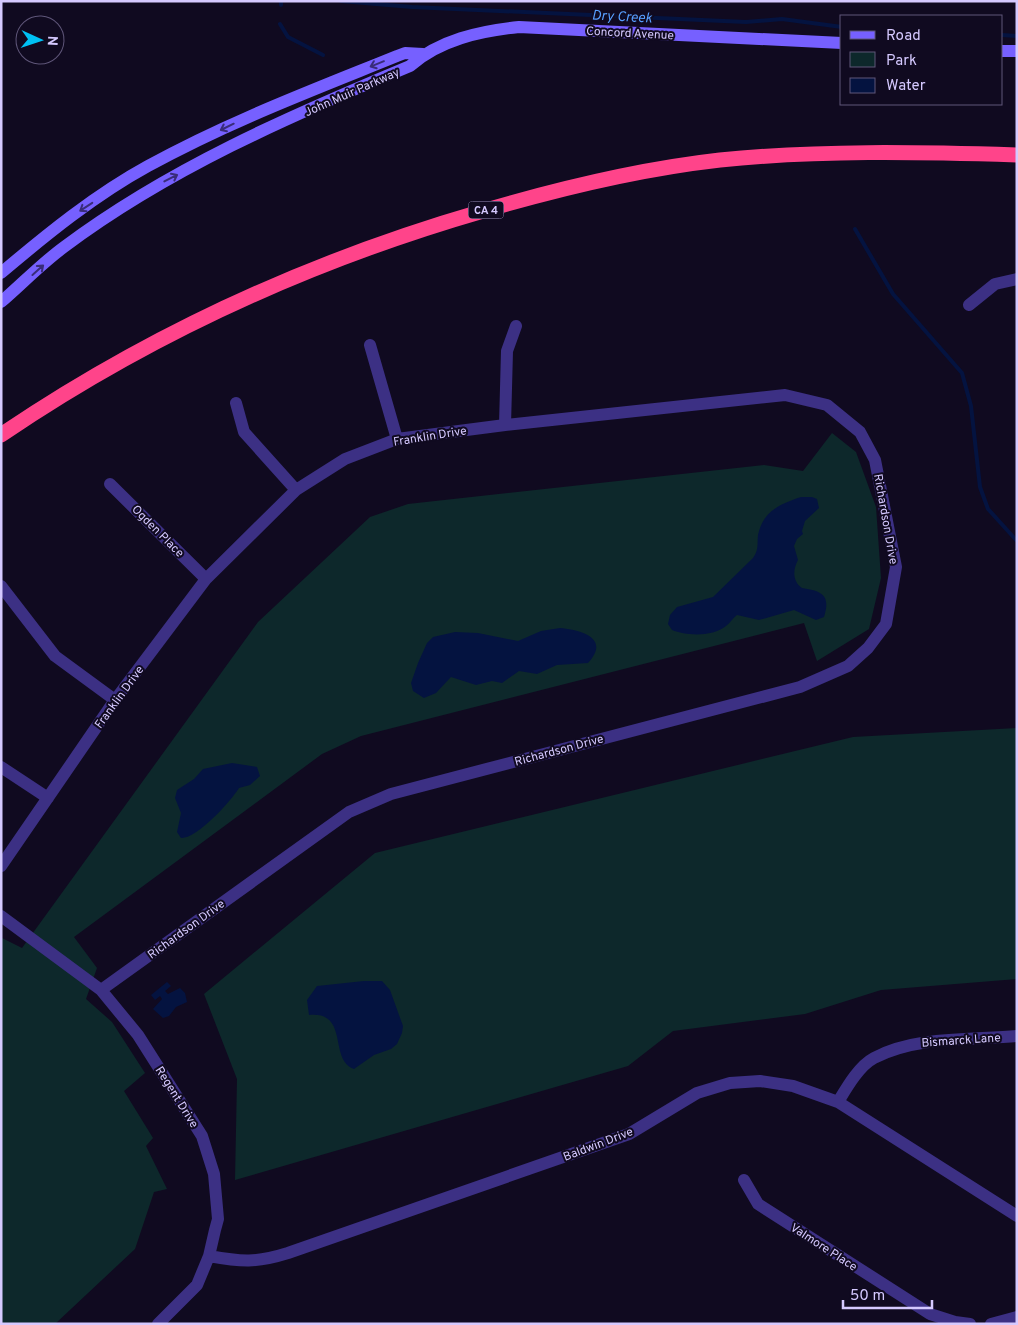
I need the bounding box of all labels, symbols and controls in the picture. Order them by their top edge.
water label: Dry Creek [591,7,653,28]
north arrow [15,15,65,65]
legend [840,15,1003,105]
street label: Concord Avenue [586,24,674,44]
text: Road [886,27,921,46]
text: N [43,35,60,46]
text: Park [886,52,917,71]
one-way arrow [370,60,385,69]
street label: John Muir Parkway [302,65,402,121]
text: Water [886,77,926,96]
one-way arrow [220,123,235,132]
one-way arrow [163,173,178,182]
one-way arrow [79,202,93,212]
road number: CA 4 [468,202,504,218]
one-way arrow [31,264,44,275]
street label: Franklin Drive [392,423,468,451]
street label: Richardson Drive [869,473,901,566]
street label: Ogden Place [128,502,187,561]
street label: Franklin Drive [92,663,148,732]
street label: Richardson Drive [513,731,606,771]
street label: Richardson Drive [145,896,228,963]
street label: Bismarck Lane [921,1030,1001,1052]
street label: Regent Drive [151,1064,201,1131]
street label: Baldwin Drive [561,1124,636,1166]
street label: Valmore Place [787,1220,860,1275]
scale bar [843,1278,932,1310]
text: 50 m [850,1287,885,1306]

